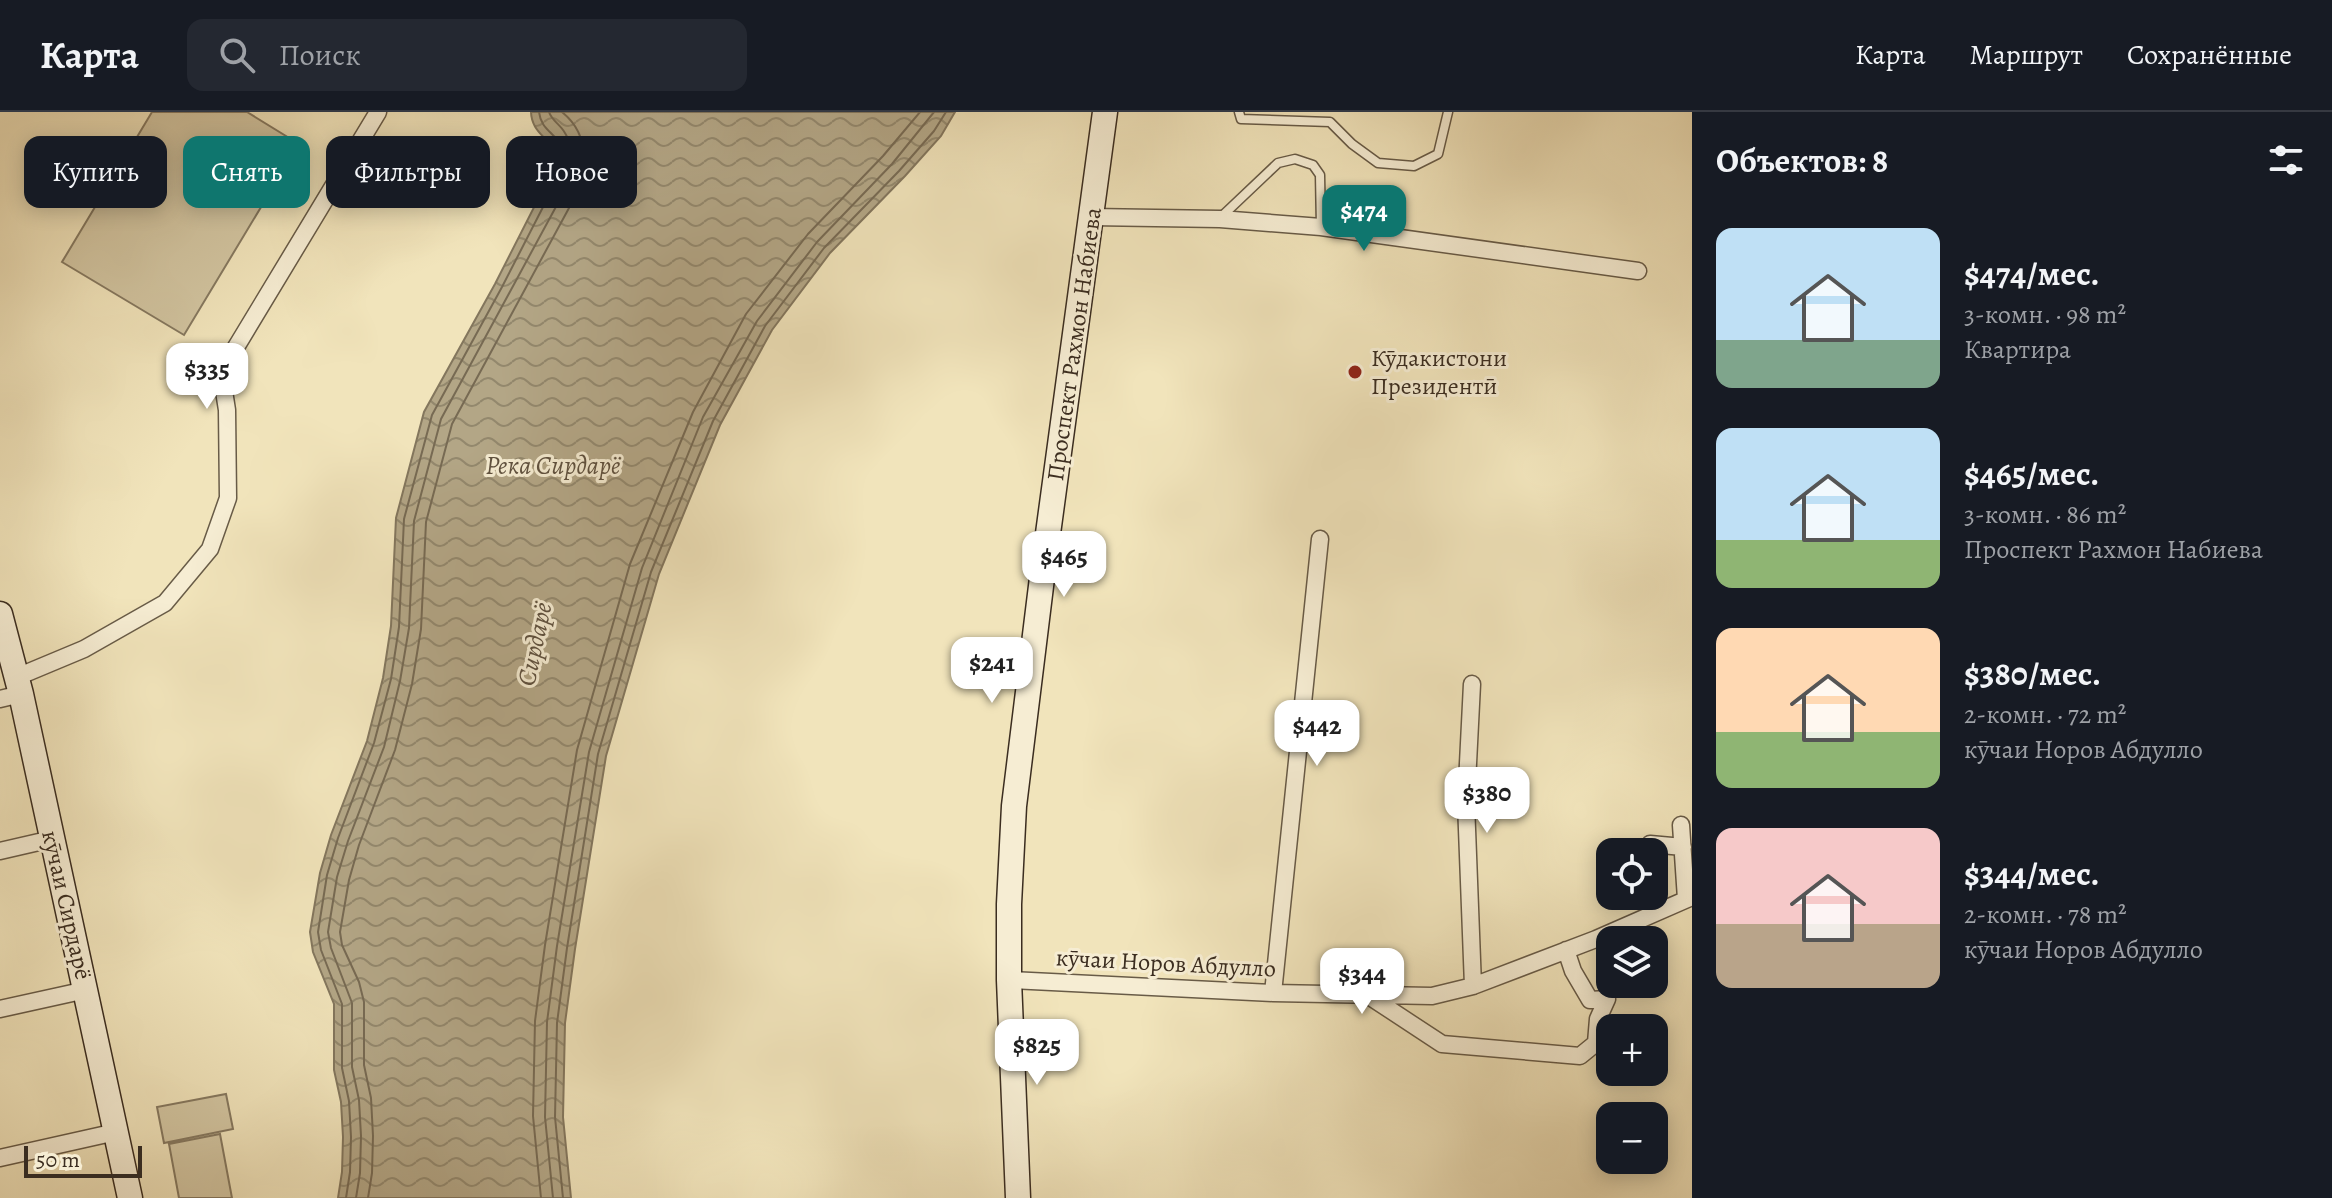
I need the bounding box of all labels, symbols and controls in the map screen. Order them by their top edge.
search box [187,19,747,91]
text: Карта [40,29,139,81]
icon: search [215,33,259,77]
text: Поиск [279,35,361,75]
text: Карта [1855,36,1926,74]
text: Маршрут [1970,36,2083,74]
text: Сохранённые [2127,36,2292,74]
chip: Купить [24,136,167,208]
chip: Снять [183,136,310,208]
chip: Фильтры [326,136,490,208]
chip: Новое [506,136,637,208]
text: Объектов: 8 [1716,137,1888,184]
icon: filters [2264,138,2308,182]
pin: $474 [1317,185,1411,253]
text: $474 [1340,193,1388,228]
street label: Проспект Рахмон Набиева [1039,205,1109,483]
text: $474/мес. [1964,250,2100,297]
icon: home [1780,260,1876,356]
text: 3-комн. · 98 m² [1964,297,2126,332]
text: Квартира [1964,332,2071,367]
place label: Кӯдакистони Президентӣ [1371,342,1507,402]
pin: $335 [160,343,254,411]
text: $335 [184,351,230,386]
marker: Кӯдакистони Президентӣ [1346,363,1364,381]
water label: Река Сирдарё [486,448,621,483]
text: $465/мес. [1964,450,2099,497]
icon: home [1780,460,1876,556]
text: 3-комн. · 86 m² [1964,497,2126,532]
pin: $465 [1017,531,1111,599]
text: Проспект Рахмон Набиева [1964,532,2263,567]
text: $465 [1040,539,1088,574]
water label: Сирдарё [509,598,561,689]
pin: $241 [945,637,1039,705]
text: $241 [969,645,1015,680]
text: $380/мес. [1964,650,2101,697]
icon: home [1780,660,1876,756]
text: 2-комн. · 72 m² [1964,697,2126,732]
pin: $442 [1270,700,1364,768]
text: $442 [1292,708,1342,743]
text: кӯчаи Норов Абдулло [1964,732,2203,767]
pin: $380 [1440,767,1534,835]
text: $380 [1463,775,1511,810]
street label: кӯчаи Сирдарё [34,827,100,983]
map controls [1596,838,1668,1174]
button: locate [1596,838,1668,910]
text: $344/мес. [1964,850,2100,897]
icon: home [1780,860,1876,956]
text: 2-комн. · 78 m² [1964,897,2127,932]
button: layers [1596,926,1668,998]
text: кӯчаи Норов Абдулло [1964,932,2203,967]
street label: кӯчаи Норов Абдулло [1055,941,1277,985]
pin: $344 [1315,948,1409,1016]
text: $344 [1338,956,1386,991]
button: + [1596,1014,1668,1086]
pin: $825 [990,1019,1084,1087]
text: $825 [1013,1027,1061,1062]
button: − [1596,1102,1668,1174]
scale bar [24,1142,142,1178]
text: 50 m [36,1145,80,1175]

